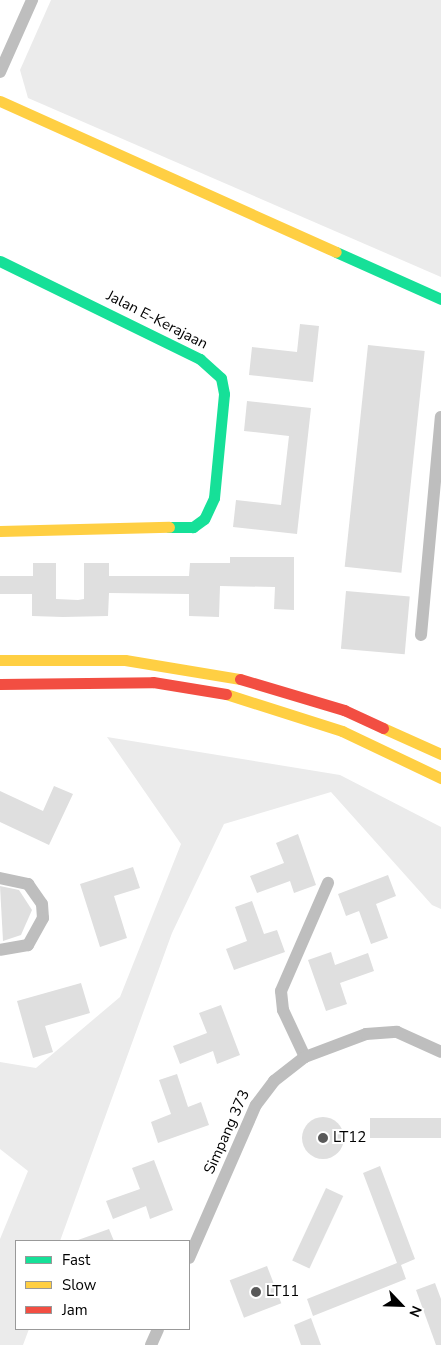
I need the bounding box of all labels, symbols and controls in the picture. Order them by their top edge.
street label: Jalan E-Kerajaan [103,287,211,353]
street label: Simpang 373 [200,1087,254,1177]
place label: LT12 [333,1129,366,1147]
marker: LT12 [317,1132,329,1144]
legend [15,1240,190,1330]
text: Fast [62,1250,90,1270]
text: Slow [62,1275,96,1295]
north arrow [376,1280,426,1330]
place label: LT11 [266,1283,299,1301]
marker: LT11 [250,1286,262,1298]
text: Jam [62,1300,88,1320]
text: N [404,1303,426,1320]

